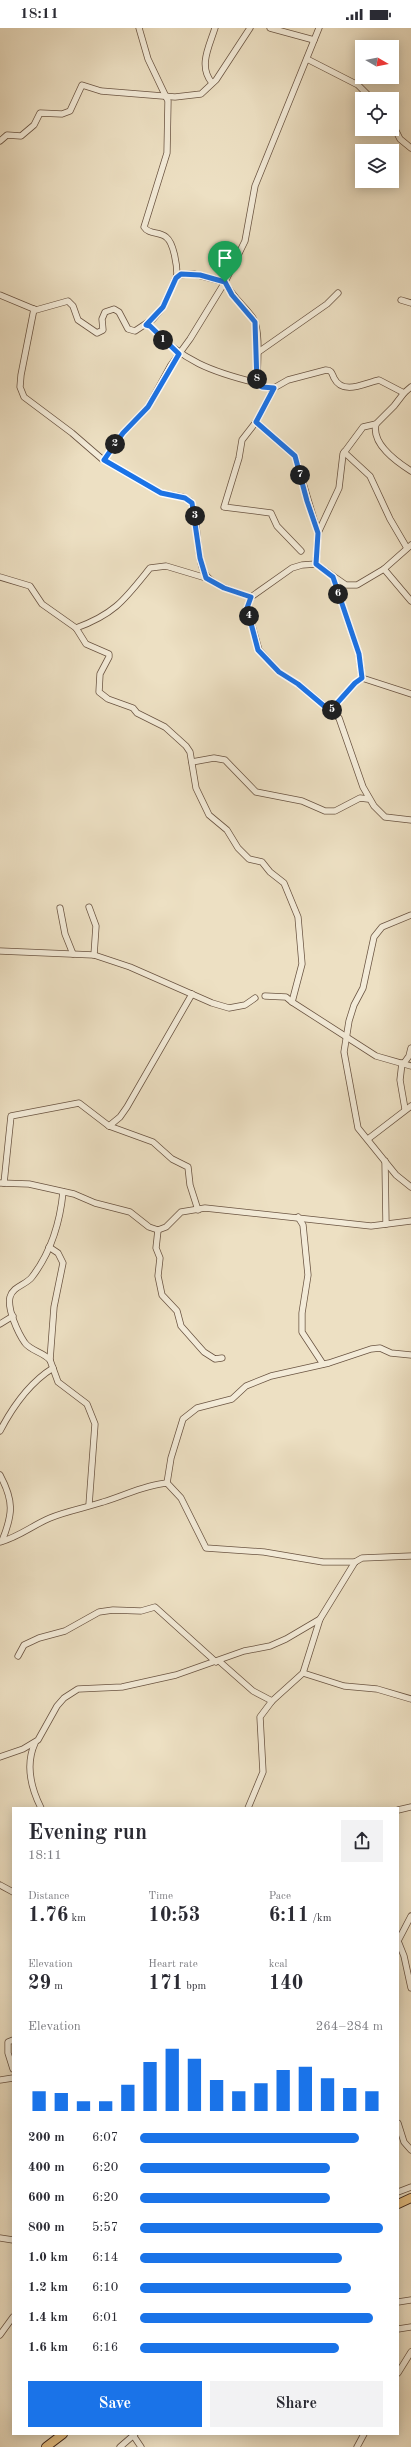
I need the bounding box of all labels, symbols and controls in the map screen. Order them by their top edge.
text: 18:11 [20,7,59,22]
north arrow [355,40,399,84]
map controls [355,40,399,188]
button: locate [355,92,399,136]
button: layers [355,144,399,188]
pin [208,241,242,282]
icon: arrive [214,247,236,269]
pin: 1 [153,330,173,350]
text: 1 [160,334,166,345]
pin: 8 [247,369,267,389]
text: 8 [254,373,260,384]
pin: 2 [105,434,125,454]
text: 2 [112,438,118,449]
pin: 7 [290,465,310,485]
text: 7 [297,469,303,480]
pin: 3 [185,506,205,526]
text: 3 [192,510,198,521]
pin: 6 [328,584,348,604]
text: 6 [335,588,341,599]
pin: 4 [239,606,259,626]
text: 4 [246,610,252,621]
pin: 5 [322,700,342,720]
text: 5 [329,704,335,715]
button: share [341,1820,383,1862]
text: Evening run [28,1822,147,1844]
text: 18:11 [28,1849,62,1862]
text: Distance [28,1891,69,1902]
text: Time [148,1891,173,1902]
text: Pace [269,1891,291,1902]
text: 1.76 [28,1906,68,1926]
text: 10:53 [148,1906,200,1926]
text: 6:11 [269,1906,309,1926]
text: km [68,1913,86,1924]
text: /km [309,1913,332,1924]
text: Elevation [28,1959,73,1970]
text: Heart rate [148,1959,198,1970]
text: kcal [269,1959,288,1970]
text: 29 [28,1974,51,1994]
text: 171 [148,1974,183,1994]
text: 140 [269,1974,303,1994]
text: m [51,1981,63,1992]
text: bpm [183,1981,206,1992]
text: Elevation [28,2020,81,2033]
text: 264–284 m [316,2020,383,2033]
text: 200 m [28,2131,65,2144]
text: 6:07 [92,2131,118,2144]
text: 400 m [28,2161,65,2174]
text: 6:20 [92,2161,118,2174]
text: 600 m [28,2191,65,2204]
text: 6:20 [92,2191,118,2204]
text: 800 m [28,2221,65,2234]
text: 5:57 [92,2221,118,2234]
text: 1.0 km [28,2251,68,2264]
text: 6:14 [92,2251,118,2264]
text: 1.2 km [28,2281,68,2294]
text: 6:10 [92,2281,118,2294]
text: 1.4 km [28,2311,68,2324]
text: 6:01 [92,2311,118,2324]
text: 1.6 km [28,2341,68,2354]
text: 6:16 [92,2341,118,2354]
button: Save [28,2381,202,2427]
button: Share [210,2381,383,2427]

